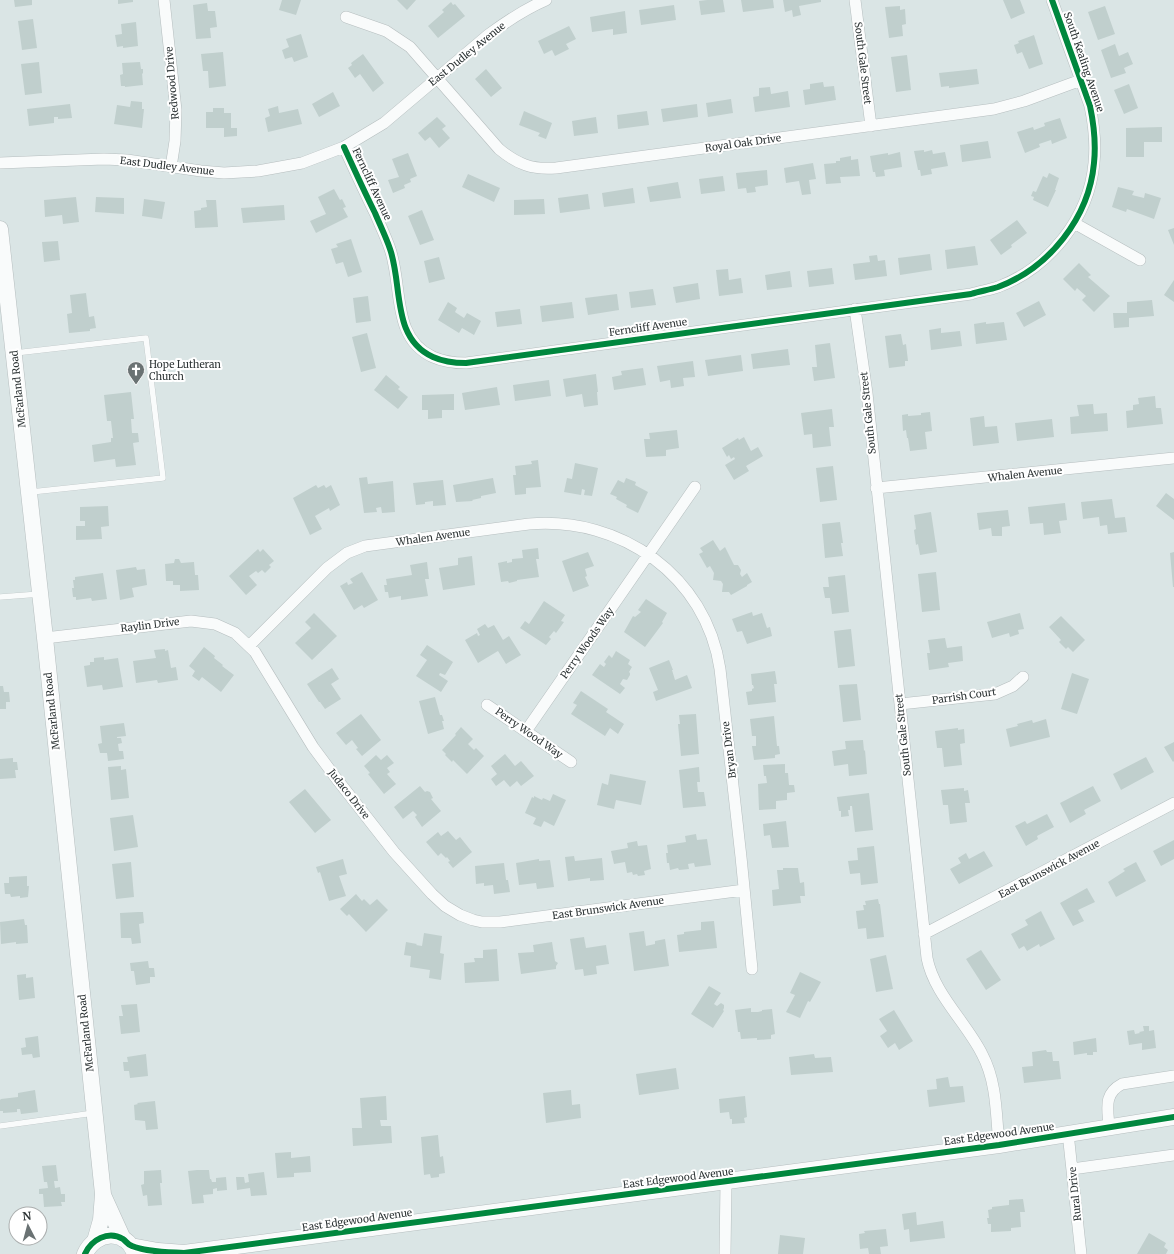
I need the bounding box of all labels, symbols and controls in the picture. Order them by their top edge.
street label: South Kealing Avenue [1061,10,1107,114]
street label: East Dudley Avenue [426,19,508,89]
street label: South Gale Street [852,21,875,105]
street label: Redwood Drive [162,46,182,120]
street label: Royal Oak Drive [704,131,782,155]
street label: Ferncliff Avenue [350,146,394,222]
street label: East Dudley Avenue [119,154,215,178]
street label: Ferncliff Avenue [608,315,688,339]
street label: McFarland Road [7,350,29,428]
place label: Hope Lutheran Church [149,358,221,383]
church icon: Hope Lutheran Church [126,360,146,385]
street label: South Gale Street [857,371,879,455]
street label: Whalen Avenue [986,464,1063,484]
street label: Whalen Avenue [394,525,471,549]
street label: Perry Woods Way [557,605,617,681]
street label: Raylin Drive [120,615,180,635]
street label: McFarland Road [41,672,63,750]
street label: Parrish Court [931,685,997,707]
street label: South Gale Street [892,693,914,777]
street label: Perry Wood Way [493,705,565,761]
street label: Bryan Drive [719,721,739,779]
street label: Judaco Drive [325,765,373,822]
street label: East Brunswick Avenue [996,837,1102,901]
street label: East Brunswick Avenue [551,894,665,922]
street label: McFarland Road [75,994,97,1072]
street label: East Edgewood Avenue [943,1120,1055,1148]
street label: East Edgewood Avenue [622,1165,734,1191]
street label: Rural Drive [1066,1166,1084,1222]
north arrow [8,1206,48,1246]
street label: East Edgewood Avenue [301,1206,413,1234]
text: N [22,1209,32,1223]

